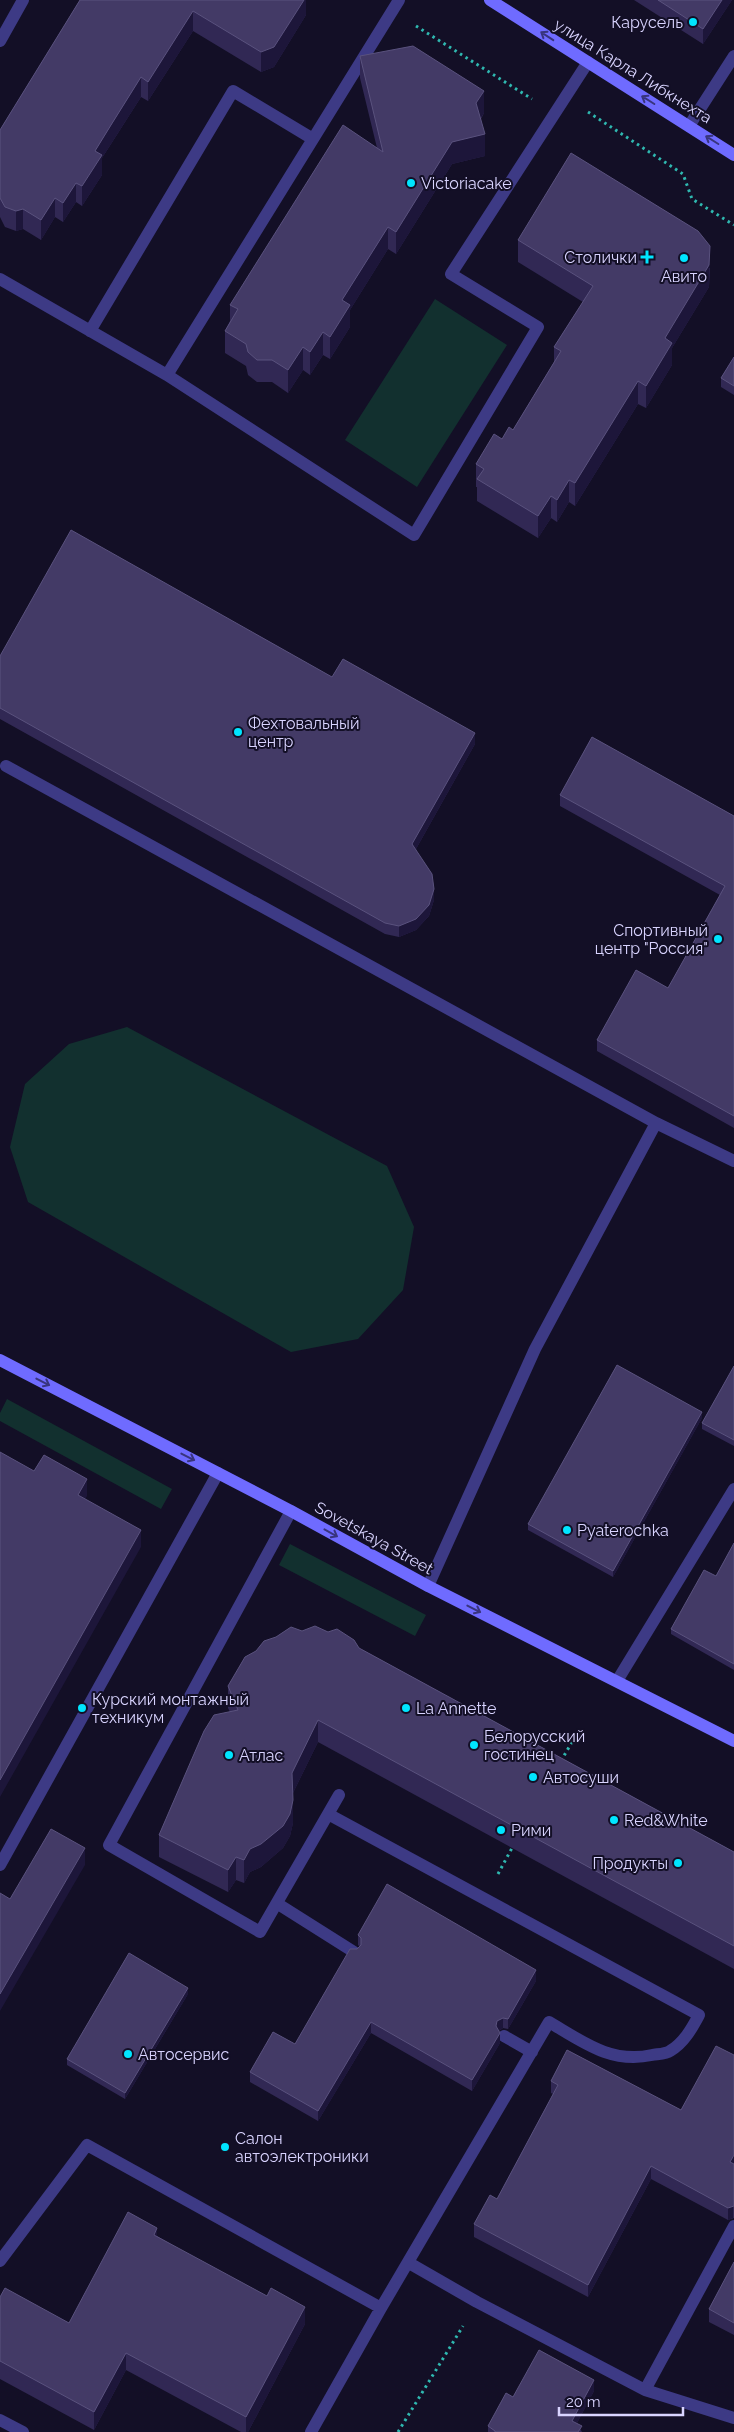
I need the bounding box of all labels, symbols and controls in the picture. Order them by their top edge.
place label: Карусель [611,13,683,32]
street label: улица Карла Либкнехта [551,15,715,127]
marker: Карусель [687,16,699,28]
one-way arrow [540,31,554,41]
one-way arrow [641,95,655,105]
one-way arrow [705,135,719,145]
place label: Victoriacake [421,174,512,193]
marker: Victoriacake [405,177,417,189]
place label: Столички [564,248,637,267]
marker: Столички [641,251,653,263]
marker: Авито [678,252,690,264]
place label: Авито [661,267,707,286]
place label: Фехтовальный центр [248,714,359,751]
marker: Фехтовальный центр [232,726,244,738]
place label: Спортивный центр "Россия" [595,921,708,958]
marker: Спортивный центр "Россия" [712,933,724,945]
one-way arrow [36,1377,51,1387]
one-way arrow [180,1452,195,1462]
street label: Sovetskaya Street [312,1498,437,1579]
place label: Pyaterochka [577,1521,669,1540]
marker: Pyaterochka [561,1524,573,1536]
one-way arrow [323,1529,338,1538]
one-way arrow [467,1604,482,1614]
place label: Курский монтажный техникум [92,1690,249,1727]
place label: La Annette [416,1699,496,1718]
marker: Курский монтажный техникум [76,1702,88,1714]
marker: La Annette [400,1702,412,1714]
place label: Белорусский гостинец [484,1727,585,1764]
marker: Белорусский гостинец [468,1739,480,1751]
place label: Атлас [239,1746,284,1765]
marker: Атлас [223,1749,235,1761]
place label: Автосуши [543,1768,619,1787]
marker: Автосуши [527,1771,539,1783]
place label: Red&White [624,1811,708,1830]
marker: Red&White [608,1814,620,1826]
place label: Рими [511,1821,551,1840]
marker: Рими [495,1824,507,1836]
place label: Продукты [592,1854,668,1873]
marker: Продукты [672,1857,684,1869]
place label: Автосервис [138,2045,230,2064]
marker: Автосервис [122,2048,134,2060]
place label: Салон автоэлектроники [235,2129,369,2166]
marker: Салон автоэлектроники [219,2141,231,2153]
scale bar [559,2384,683,2416]
text: 20 m [566,2393,601,2411]

